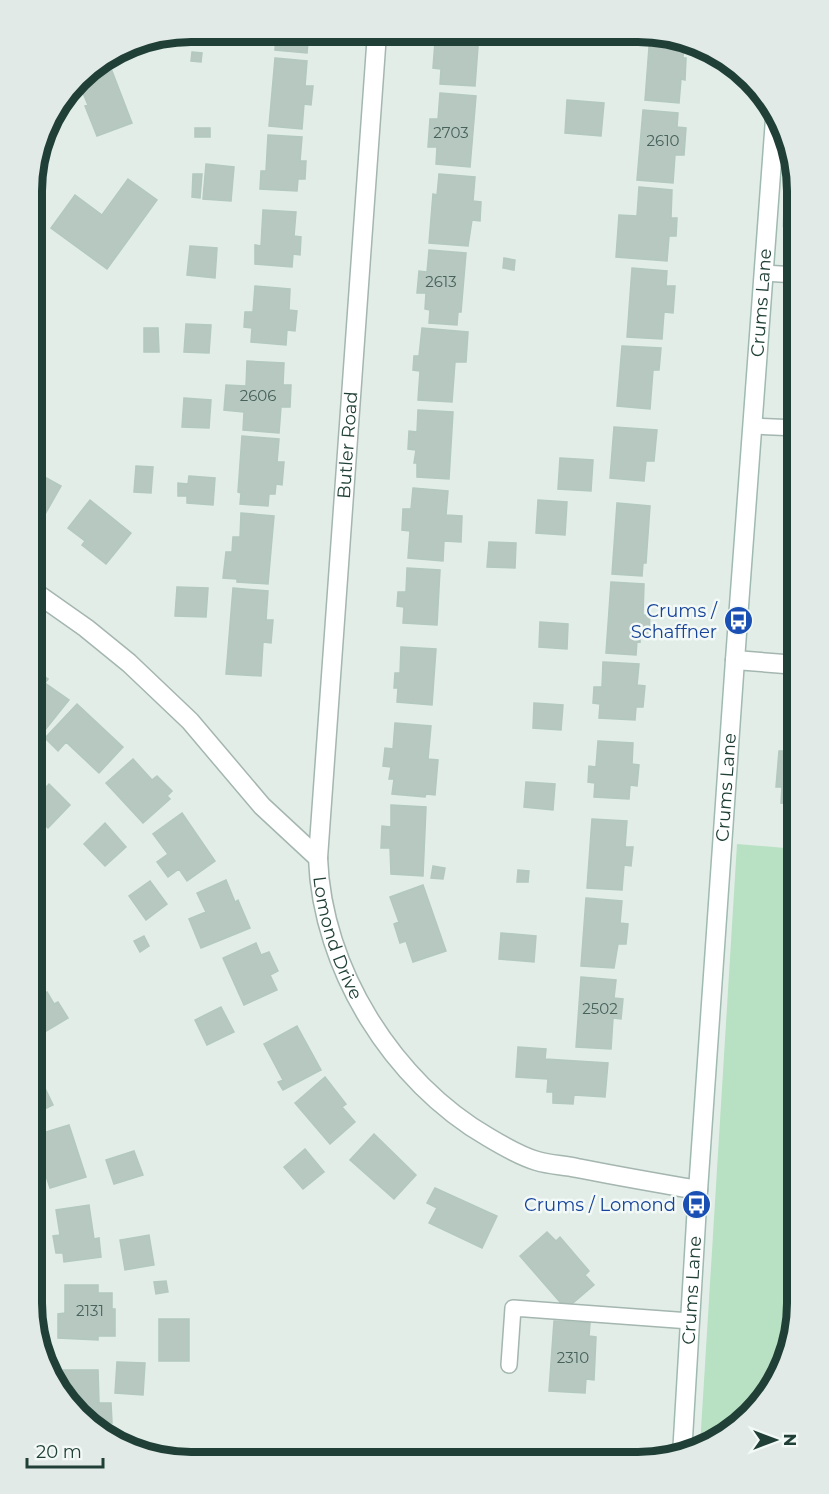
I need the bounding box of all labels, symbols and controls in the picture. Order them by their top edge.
house number: 2703 [433,123,469,142]
house number: 2610 [647,131,680,150]
street label: Crums Lane [746,247,776,358]
house number: 2613 [425,272,457,291]
house number: 2606 [240,386,276,405]
street label: Butler Road [333,391,362,500]
place label: Crums / Schaffner [631,600,718,643]
bus stop icon: Crums / Schaffner [722,605,754,637]
street label: Crums Lane [711,732,741,843]
street label: Lomond Drive [308,875,367,1003]
house number: 2502 [582,999,618,1018]
bus stop icon: Crums / Lomond [681,1189,713,1221]
place label: Crums / Lomond [524,1194,676,1216]
street label: Crums Lane [678,1235,706,1345]
house number: 2131 [76,1301,104,1320]
house number: 2310 [557,1348,589,1367]
north arrow [745,1410,805,1470]
scale bar [27,1431,104,1469]
text: N [780,1434,799,1446]
text: 20 m [36,1441,82,1463]

